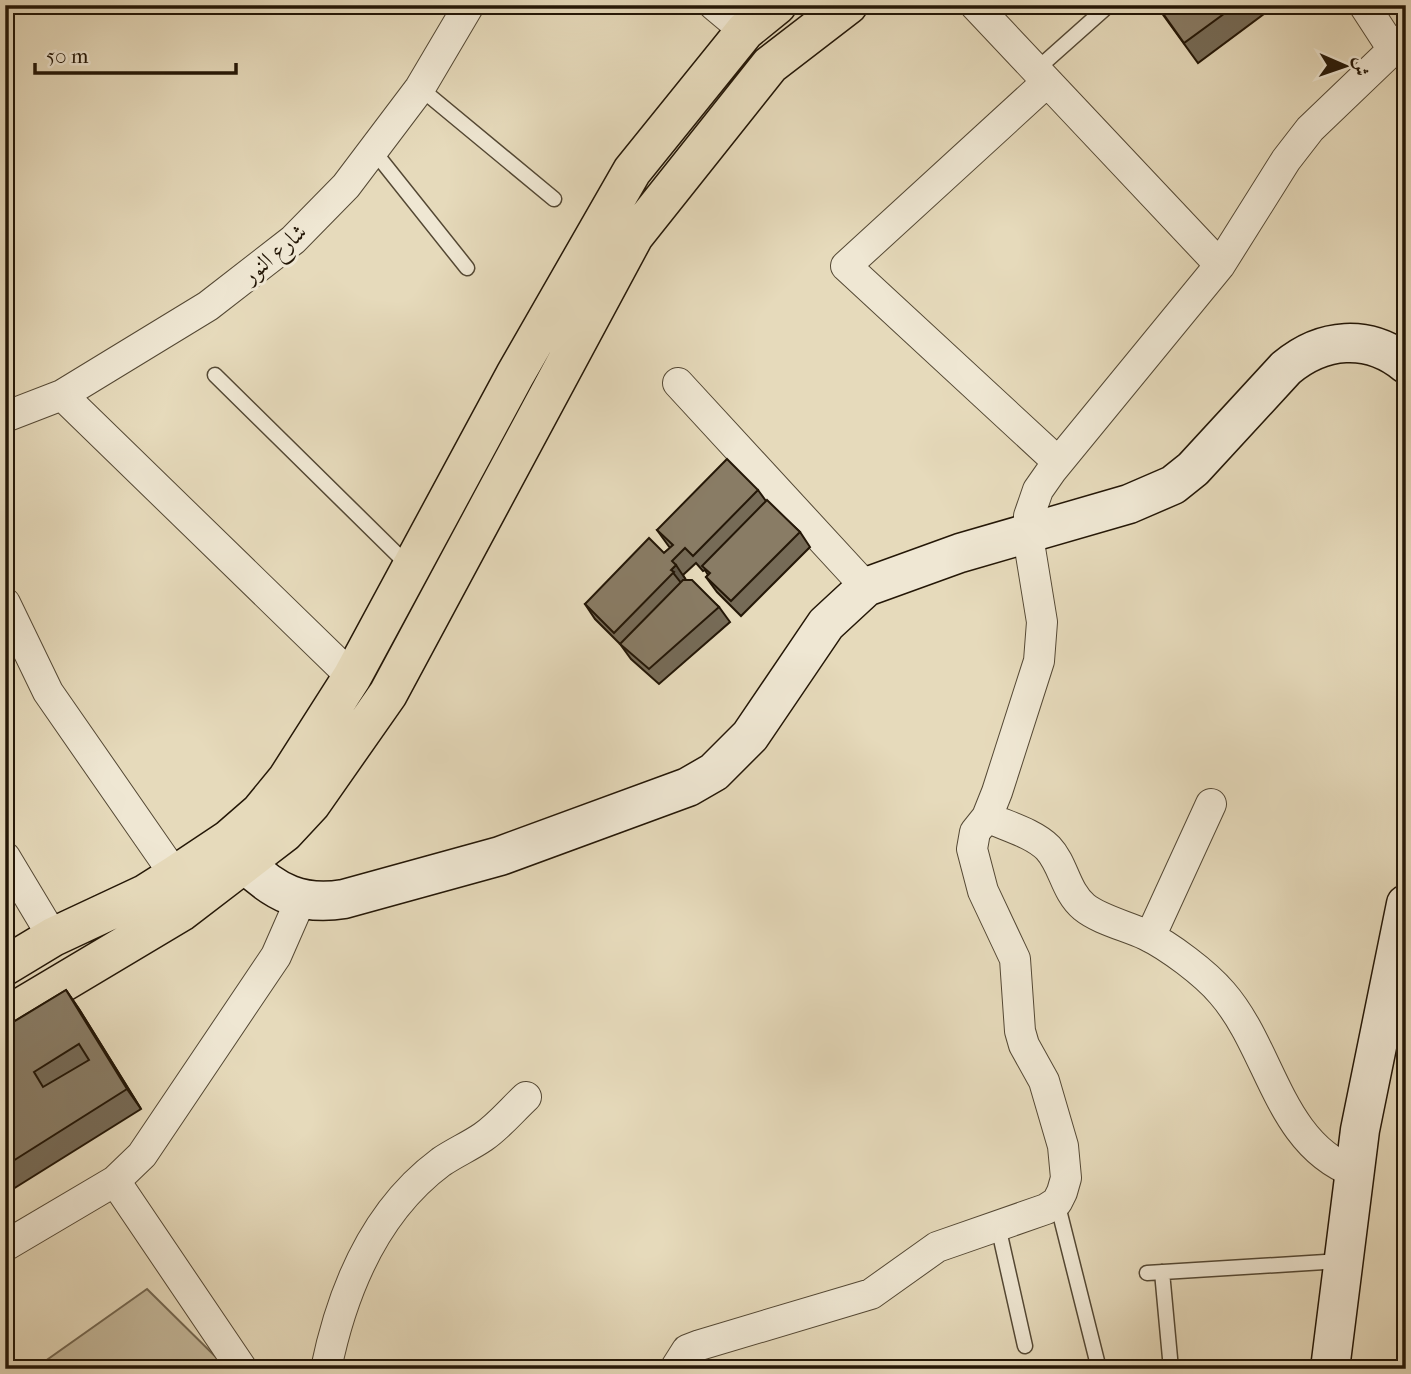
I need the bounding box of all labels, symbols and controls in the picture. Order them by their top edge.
scale bar [35,32,236,76]
north arrow [1310,32,1380,102]
text: 50 m [46,44,89,68]
text: ش [1350,57,1372,76]
street label: شارع النور [235,218,316,295]

